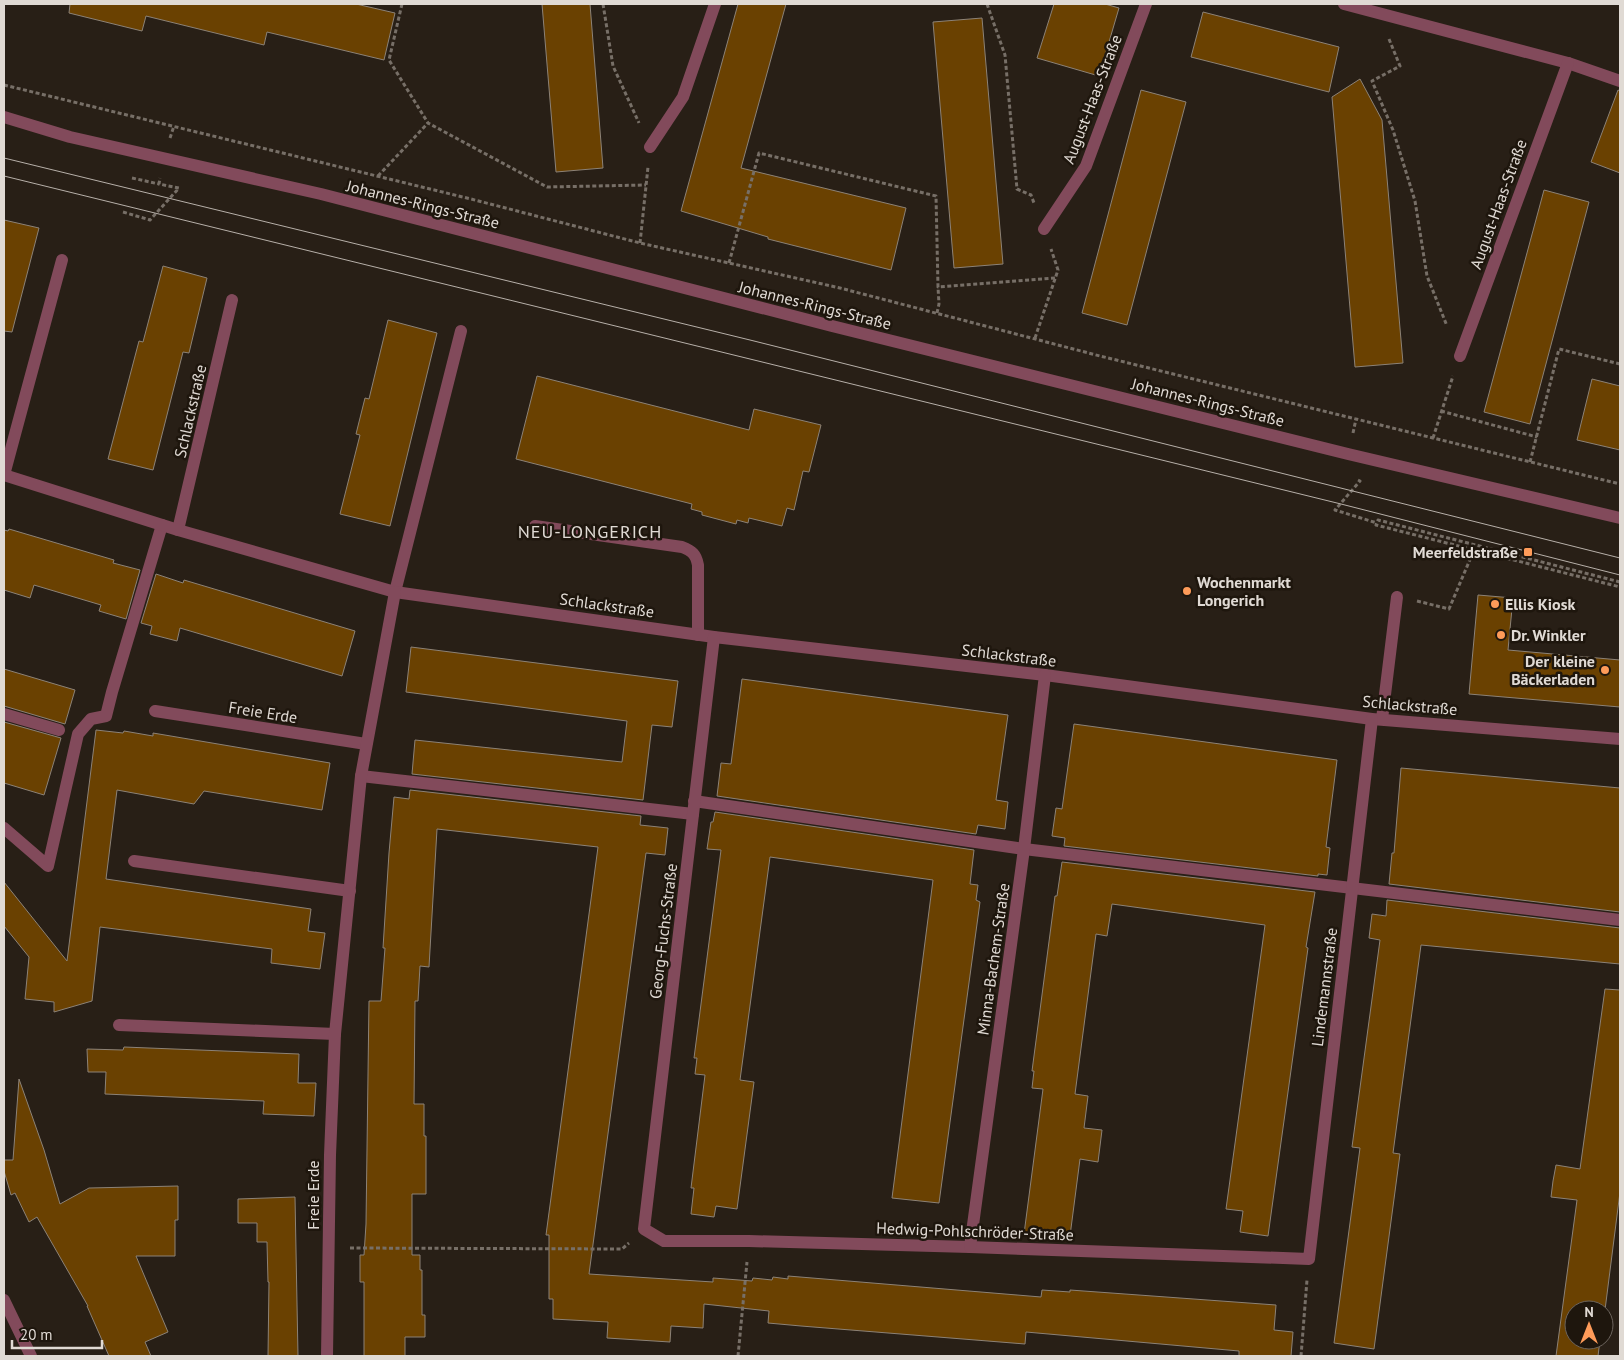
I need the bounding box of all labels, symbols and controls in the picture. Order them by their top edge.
street label: August-Haas-Straße [1058,32,1126,166]
street label: August-Haas-Straße [1465,136,1531,272]
street label: Johannes-Rings-Straße [344,175,501,233]
street label: Johannes-Rings-Straße [736,276,893,334]
street label: Schlackstraße [170,362,210,460]
street label: Johannes-Rings-Straße [1129,373,1286,431]
district label: NEU-LONGERICH [518,520,662,543]
place label: Meerfeldstraße [1413,542,1518,562]
marker: Meerfeldstraße [1522,546,1534,558]
place label: Wochenmarkt Longerich [1197,572,1291,610]
marker: Wochenmarkt Longerich [1181,585,1193,597]
street label: Schlackstraße [559,588,655,622]
place label: Ellis Kiosk [1505,594,1575,614]
marker: Ellis Kiosk [1489,598,1501,610]
place label: Dr. Winkler [1511,625,1586,645]
marker: Dr. Winkler [1495,629,1507,641]
street label: Schlackstraße [961,639,1057,671]
place label: Der kleine Bäckerladen [1511,651,1595,689]
marker: Der kleine Bäckerladen [1599,664,1611,676]
street label: Schlackstraße [1362,691,1458,719]
street label: Freie Erde [227,697,299,727]
street label: Georg-Fuchs-Straße [645,862,681,1000]
street label: Minna-Bachem-Straße [972,882,1014,1036]
street label: Lindemannstraße [1307,926,1341,1048]
street label: Freie Erde [303,1160,323,1230]
street label: Hedwig-Pohlschröder-Straße [876,1218,1074,1244]
north arrow [1564,1300,1614,1350]
text: N [1584,1303,1594,1321]
scale bar [12,1318,102,1350]
text: 20 m [20,1325,53,1344]

